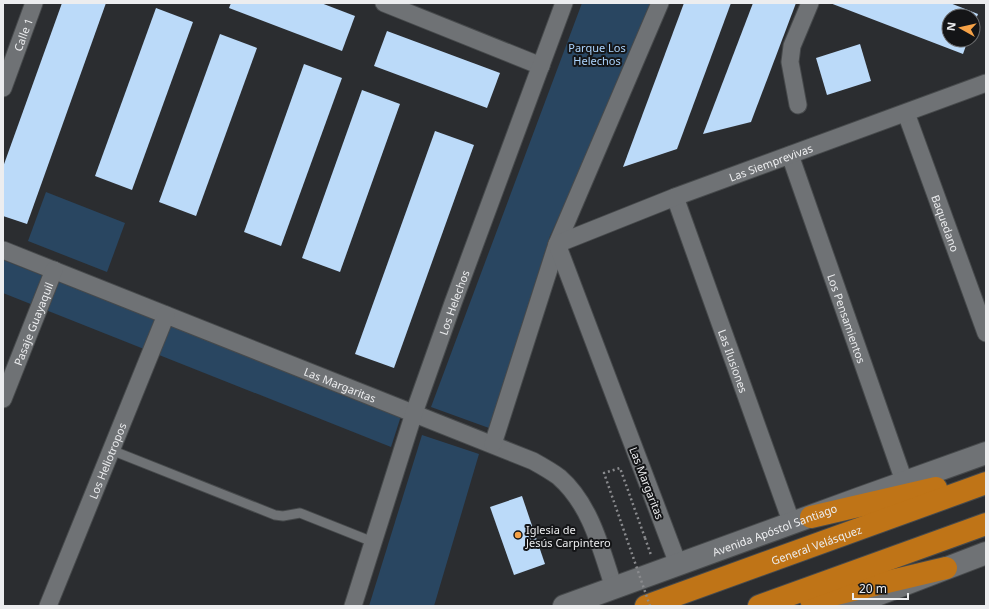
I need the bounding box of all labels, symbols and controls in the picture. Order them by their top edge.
north arrow [941,8,981,48]
street label: Calle 1 [10,16,35,53]
text: N [943,21,959,32]
park label: Parque Los Helechos [568,40,626,68]
street label: Las Siemprevivas [727,140,815,184]
street label: Baquedano [929,192,963,254]
street label: Los Helechos [435,268,472,337]
street label: Los Pensamientos [825,272,870,365]
street label: Pasaje Guayaquil [10,280,56,367]
street label: Las Ilusiones [715,327,752,395]
street label: Las Margaritas [302,363,379,405]
street label: Los Heliotropos [85,420,129,501]
street label: Las Margaritas [626,445,668,521]
street label: Avenida Apóstol Santiago [710,500,839,559]
street label: General Velásquez [769,521,864,568]
place label: Iglesia de Jesús Carpintero [525,522,611,550]
marker: Iglesia de Jesús Carpintero [513,530,523,540]
scale bar [853,575,908,601]
text: 20 m [859,580,887,597]

